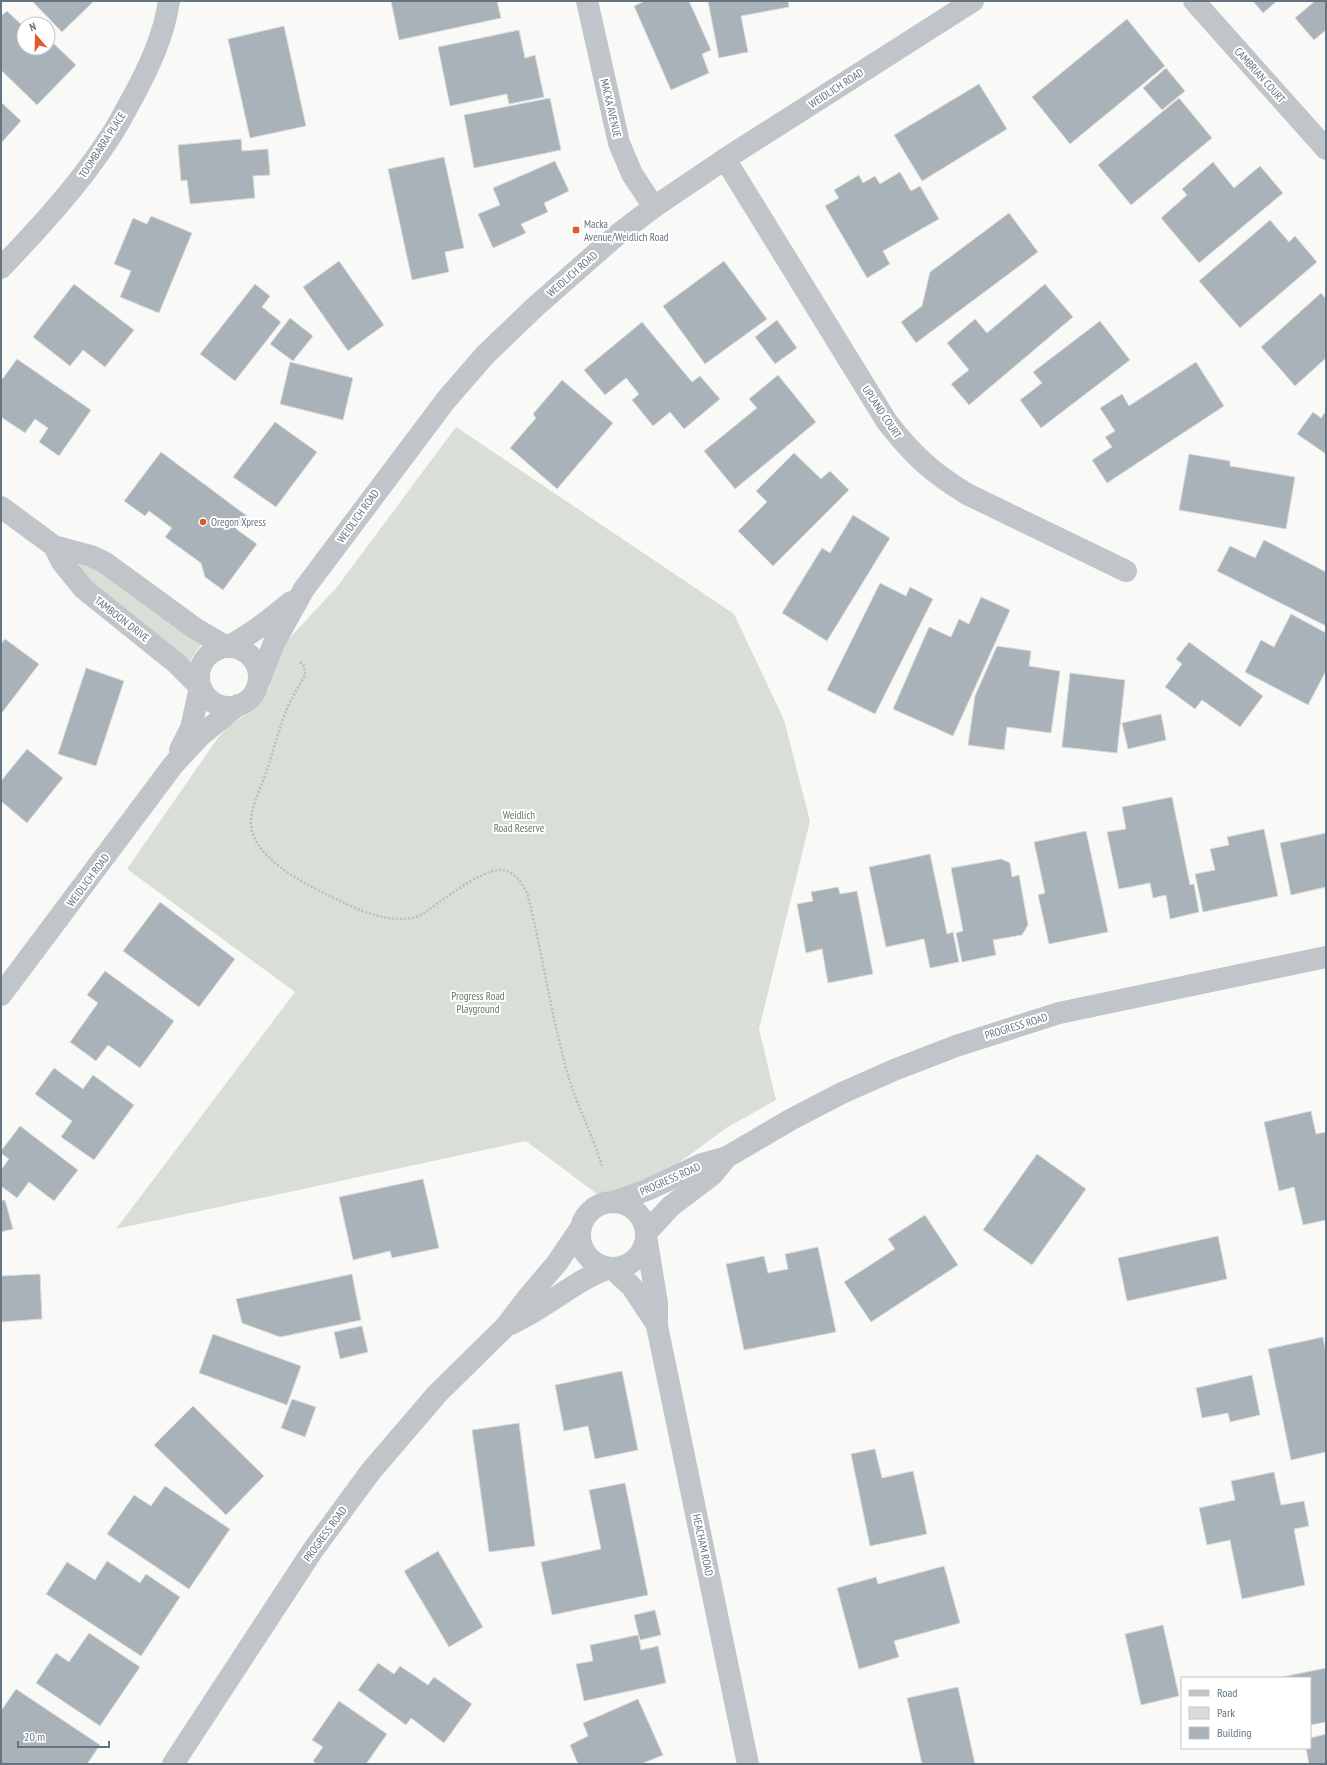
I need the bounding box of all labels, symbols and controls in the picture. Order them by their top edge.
north arrow [16,16,56,56]
text: N [27,19,38,34]
street label: CAMBRIAN COURT [1231,44,1289,106]
street label: WEIDLICH ROAD [806,65,866,111]
street label: MACKA AVENUE [597,77,625,139]
street label: TOOMBARRA PLACE [75,109,129,181]
place label: Macka Avenue/Weidlich Road [584,217,669,244]
marker: Macka Avenue/Weidlich Road [571,225,581,235]
street label: WEIDLICH ROAD [544,248,600,300]
street label: UPLAND COURT [859,383,905,441]
street label: WEIDLICH ROAD [334,486,382,545]
place label: Oregon Xpress [211,515,266,529]
marker: Oregon Xpress [198,517,208,527]
street label: TAMBOON DRIVE [92,593,152,645]
park label: Weidlich Road Reserve [494,808,545,835]
street label: WEIDLICH ROAD [64,851,113,909]
park label: Progress Road Playground [451,989,505,1016]
street label: PROGRESS ROAD [983,1010,1049,1042]
street label: PROGRESS ROAD [638,1159,703,1199]
street label: PROGRESS ROAD [300,1503,350,1564]
street label: HEACHAM ROAD [690,1513,716,1577]
legend [1181,1677,1311,1749]
text: Road [1217,1685,1237,1700]
text: Park [1217,1705,1235,1720]
scale bar [18,1723,109,1749]
text: Building [1217,1725,1252,1740]
text: 20 m [24,1729,45,1744]

